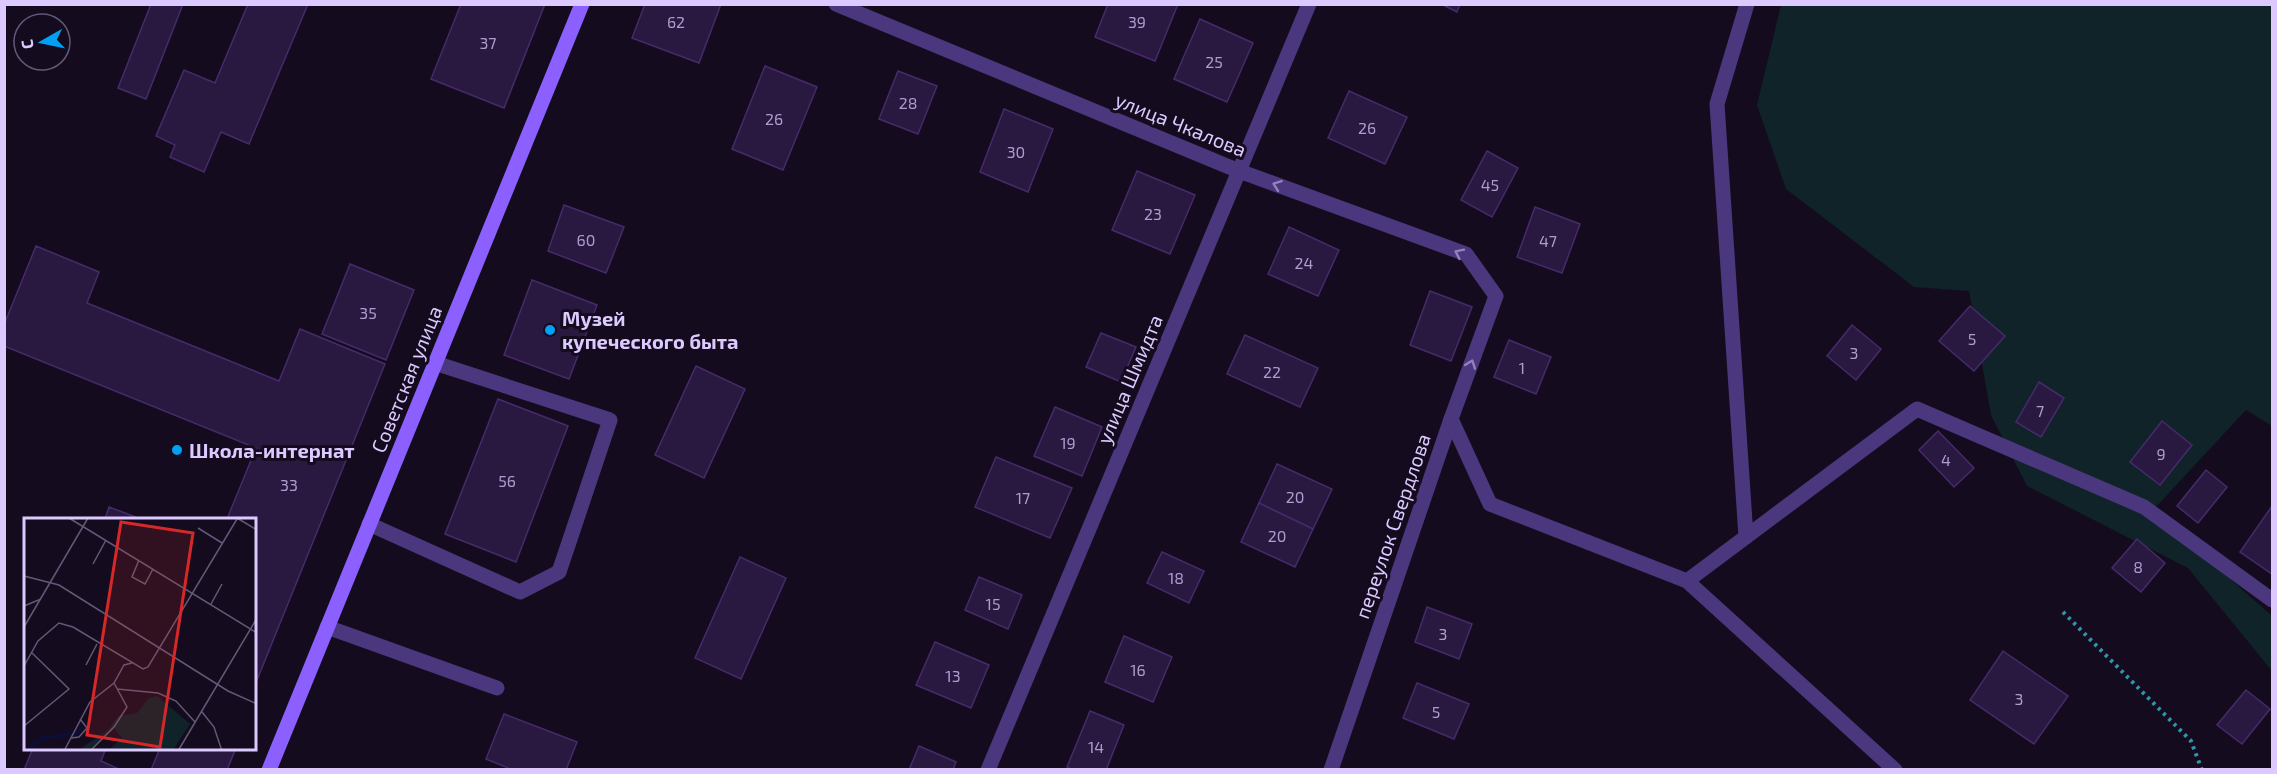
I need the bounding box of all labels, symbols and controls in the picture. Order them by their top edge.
north arrow [12,12,72,72]
house number: 62 [667,12,685,31]
house number: 39 [1128,12,1146,31]
house number: 37 [479,33,497,52]
text: С [17,38,37,51]
house number: 25 [1205,52,1223,71]
street label: улица Чкалова [1112,87,1250,162]
house number: 28 [899,93,917,112]
house number: 26 [765,109,783,128]
house number: 26 [1358,118,1376,137]
house number: 30 [1007,142,1025,161]
house number: 45 [1481,175,1499,194]
one-way arrow [1272,179,1282,192]
house number: 23 [1144,204,1162,223]
house number: 60 [577,230,595,249]
house number: 47 [1539,231,1557,250]
one-way arrow [1454,248,1465,260]
house number: 24 [1295,253,1314,272]
street label: Советская улица [366,302,447,456]
house number: 35 [359,303,377,322]
place label: Музей купеческого быта [562,306,739,353]
street label: улица Шмидта [1091,311,1168,448]
marker: Музей купеческого быта [543,323,557,337]
house number: 5 [1968,329,1976,348]
house number: 3 [1850,343,1858,362]
house number: 1 [1519,358,1525,377]
one-way arrow [1464,359,1477,370]
house number: 22 [1263,362,1281,381]
house number: 7 [2036,401,2044,420]
street label: переулок Свердлова [1349,430,1436,622]
house number: 19 [1060,433,1076,452]
place label: Школа-интернат [189,438,355,462]
marker: Школа-интернат [170,443,184,457]
house number: 9 [2156,444,2166,463]
house number: 4 [1941,450,1951,469]
house number: 56 [498,471,516,490]
house number: 33 [280,475,298,494]
house number: 20 [1286,487,1304,506]
house number: 17 [1016,488,1030,507]
inset map [24,518,256,750]
house number: 20 [1268,526,1286,545]
house number: 8 [2133,557,2143,576]
house number: 18 [1168,568,1184,587]
house number: 15 [986,594,1000,613]
house number: 3 [1439,624,1447,643]
house number: 16 [1130,660,1146,679]
house number: 13 [945,666,961,685]
house number: 3 [2015,689,2023,708]
house number: 5 [1432,702,1440,721]
house number: 14 [1088,737,1104,756]

